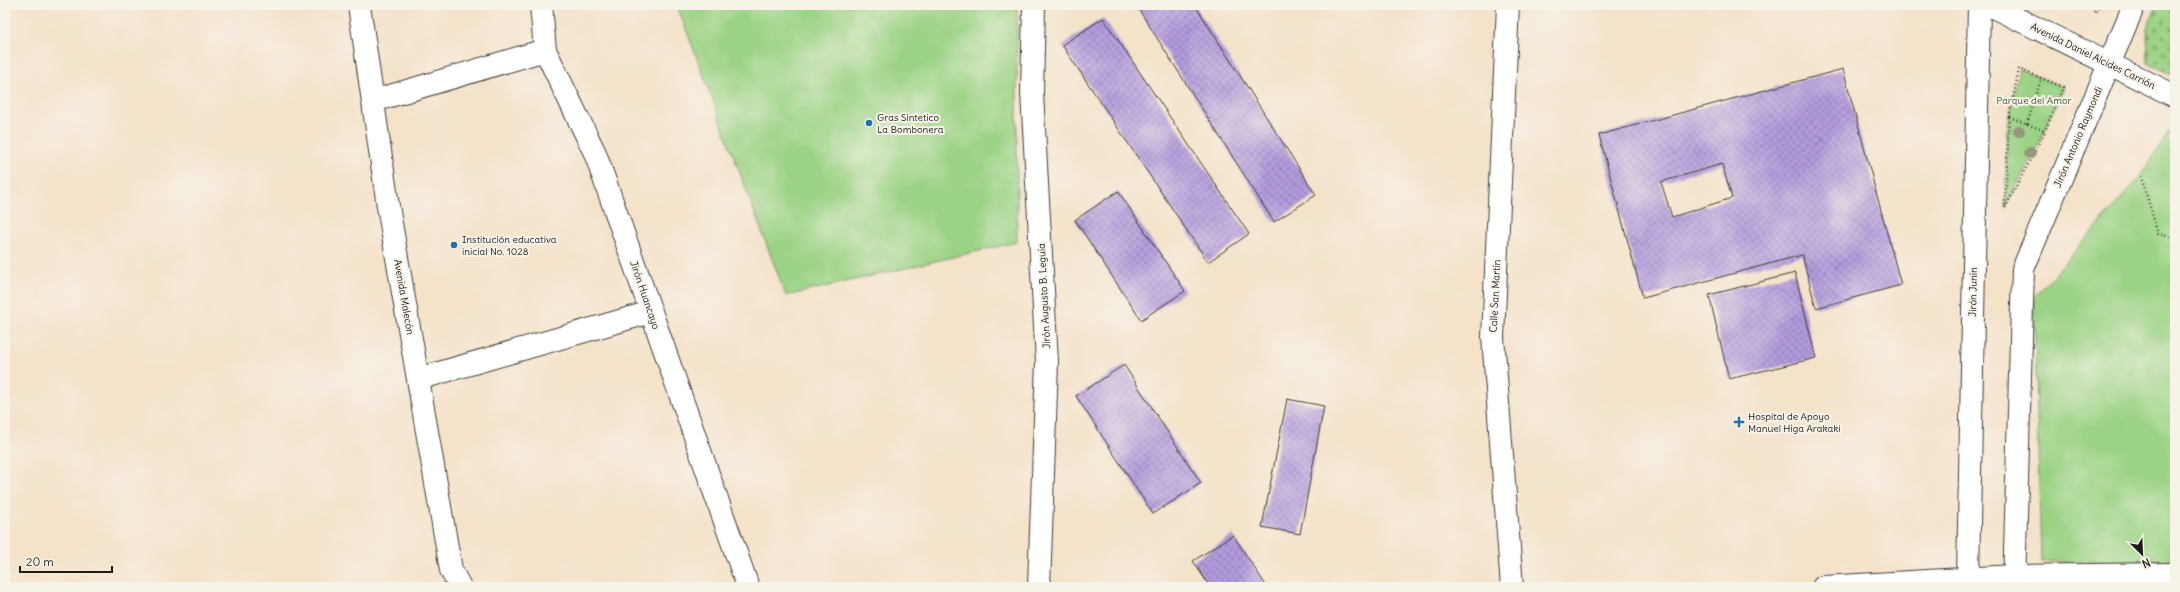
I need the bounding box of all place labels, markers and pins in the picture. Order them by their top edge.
place label: Gras Sintetico La Bombonera [877,111,944,136]
marker: Gras Sintetico La Bombonera [864,118,874,128]
place label: Institución educativa inicial No. 1028 [462,233,557,258]
marker: Institución educativa inicial No. 1028 [449,240,459,250]
place label: Hospital de Apoyo Manuel Higa Arakaki [1748,410,1841,435]
marker: Hospital de Apoyo Manuel Higa Arakaki [1733,416,1745,428]

